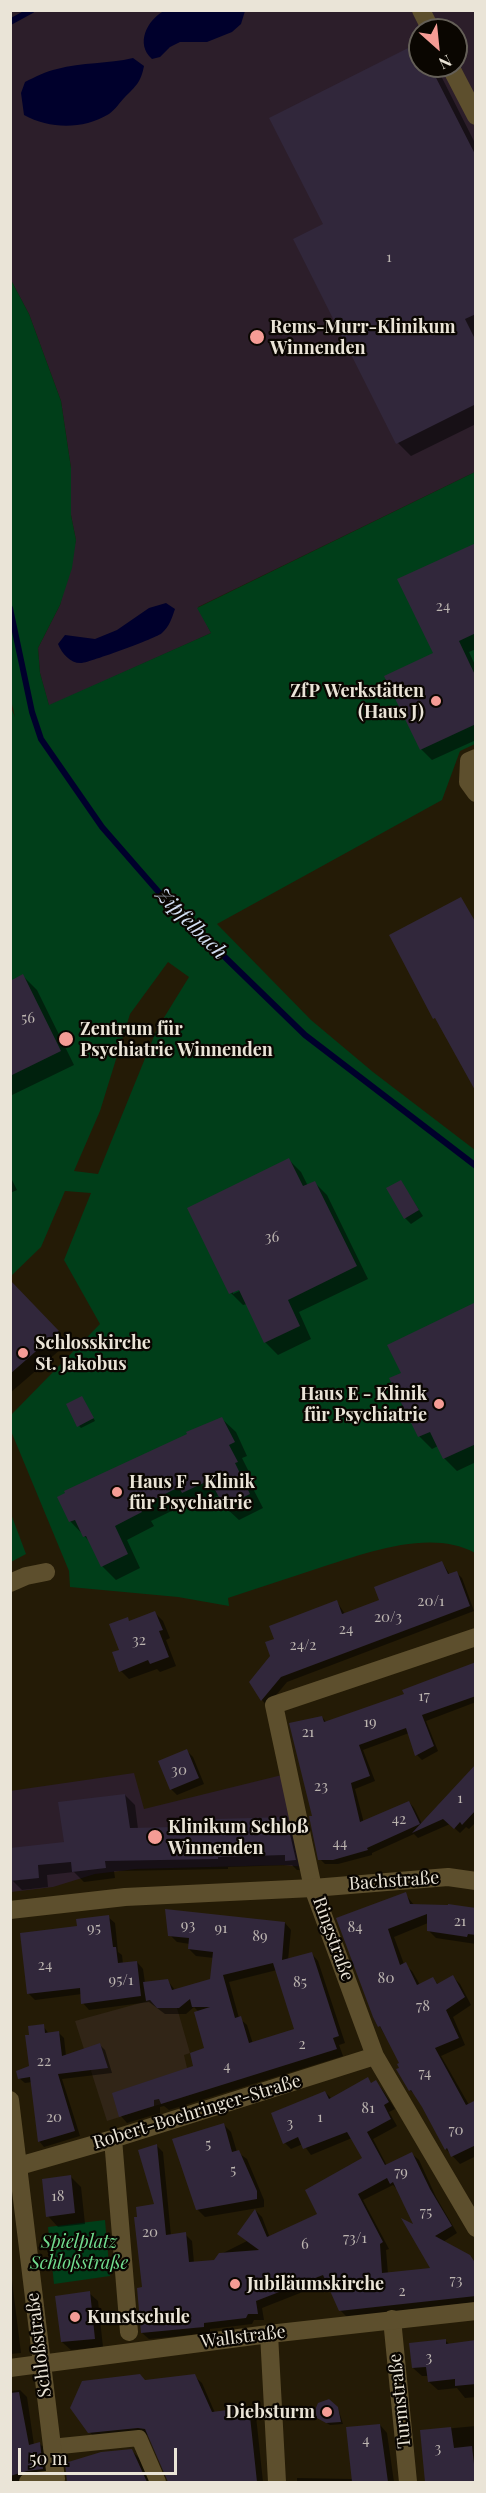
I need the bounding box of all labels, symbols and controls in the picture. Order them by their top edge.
north arrow [408,18,468,78]
text: N [436,51,455,75]
house number: 1 [386,248,392,266]
place label: Rems-Murr-Klinikum Winnenden [270,316,456,358]
marker: Rems-Murr-Klinikum Winnenden [248,328,266,346]
house number: 24 [436,597,450,615]
place label: ZfP Werkstätten (Haus J) [290,680,424,722]
marker: ZfP Werkstätten (Haus J) [429,694,443,708]
water label: Zipfelbach [150,883,232,965]
house number: 56 [21,1009,35,1027]
place label: Zentrum für Psychiatrie Winnenden [80,1018,273,1060]
marker: Zentrum für Psychiatrie Winnenden [57,1030,75,1048]
house number: 36 [265,1228,279,1246]
place label: Schlosskirche St. Jakobus [35,1332,151,1374]
marker: Schlosskirche St. Jakobus [16,1346,30,1360]
place label: Haus E - Klinik für Psychiatrie [300,1383,427,1426]
marker: Haus E - Klinik für Psychiatrie [432,1397,446,1411]
place label: Haus F - Klinik für Psychiatrie [129,1471,255,1514]
marker: Haus F - Klinik für Psychiatrie [110,1485,124,1499]
house number: 20/1 [417,1592,445,1610]
house number: 20/3 [374,1608,402,1626]
house number: 24 [339,1620,353,1638]
house number: 32 [132,1631,146,1649]
house number: 24/2 [289,1636,317,1654]
house number: 17 [418,1687,430,1705]
house number: 19 [363,1713,377,1731]
house number: 21 [302,1723,314,1741]
house number: 30 [171,1761,187,1779]
house number: 23 [314,1777,328,1795]
house number: 1 [457,1789,463,1807]
house number: 42 [392,1810,406,1828]
place label: Klinikum Schloß Winnenden [168,1816,309,1858]
marker: Klinikum Schloß Winnenden [146,1828,164,1846]
house number: 44 [333,1834,347,1852]
street label: Bachstraße [348,1867,440,1895]
street label: Ringstraße [308,1894,358,1984]
house number: 21 [454,1912,466,1930]
house number: 93 [181,1916,195,1934]
house number: 84 [347,1918,363,1936]
house number: 95 [87,1919,101,1937]
house number: 91 [214,1919,228,1937]
house number: 89 [252,1927,268,1945]
house number: 24 [38,1956,52,1974]
house number: 80 [378,1969,394,1987]
house number: 95/1 [109,1971,133,1989]
house number: 85 [293,1973,307,1991]
house number: 78 [416,1997,430,2015]
house number: 2 [298,2035,306,2053]
house number: 22 [37,2052,51,2070]
house number: 4 [223,2057,231,2075]
house number: 74 [419,2064,431,2082]
street label: Robert-Boehringer-Straße [90,2070,304,2154]
house number: 81 [361,2099,375,2117]
house number: 20 [46,2108,62,2126]
house number: 1 [317,2108,323,2126]
house number: 3 [287,2114,293,2132]
house number: 70 [448,2121,464,2139]
house number: 5 [205,2135,211,2153]
house number: 5 [230,2161,236,2179]
house number: 79 [394,2163,408,2181]
house number: 18 [51,2187,65,2205]
house number: 75 [420,2203,432,2221]
house number: 20 [142,2223,158,2241]
house number: 73/1 [343,2229,367,2247]
park label: Spielplatz Schloßstraße [30,2231,128,2274]
house number: 6 [301,2235,309,2253]
house number: 73 [450,2271,462,2289]
place label: Jubiläumskirche [247,2273,384,2295]
marker: Jubiläumskirche [228,2277,242,2291]
house number: 2 [398,2282,406,2300]
street label: Schloßstraße [22,2291,56,2399]
place label: Kunstschule [87,2306,190,2328]
marker: Kunstschule [68,2310,82,2324]
street label: Wallstraße [199,2321,287,2353]
house number: 3 [426,2348,432,2366]
street label: Turmstraße [384,2352,416,2450]
place label: Diebsturm [225,2401,315,2423]
marker: Diebsturm [320,2405,334,2419]
house number: 4 [362,2431,370,2449]
scale bar [21,2436,180,2474]
house number: 3 [435,2439,441,2457]
text: 50 m [29,2446,68,2470]

